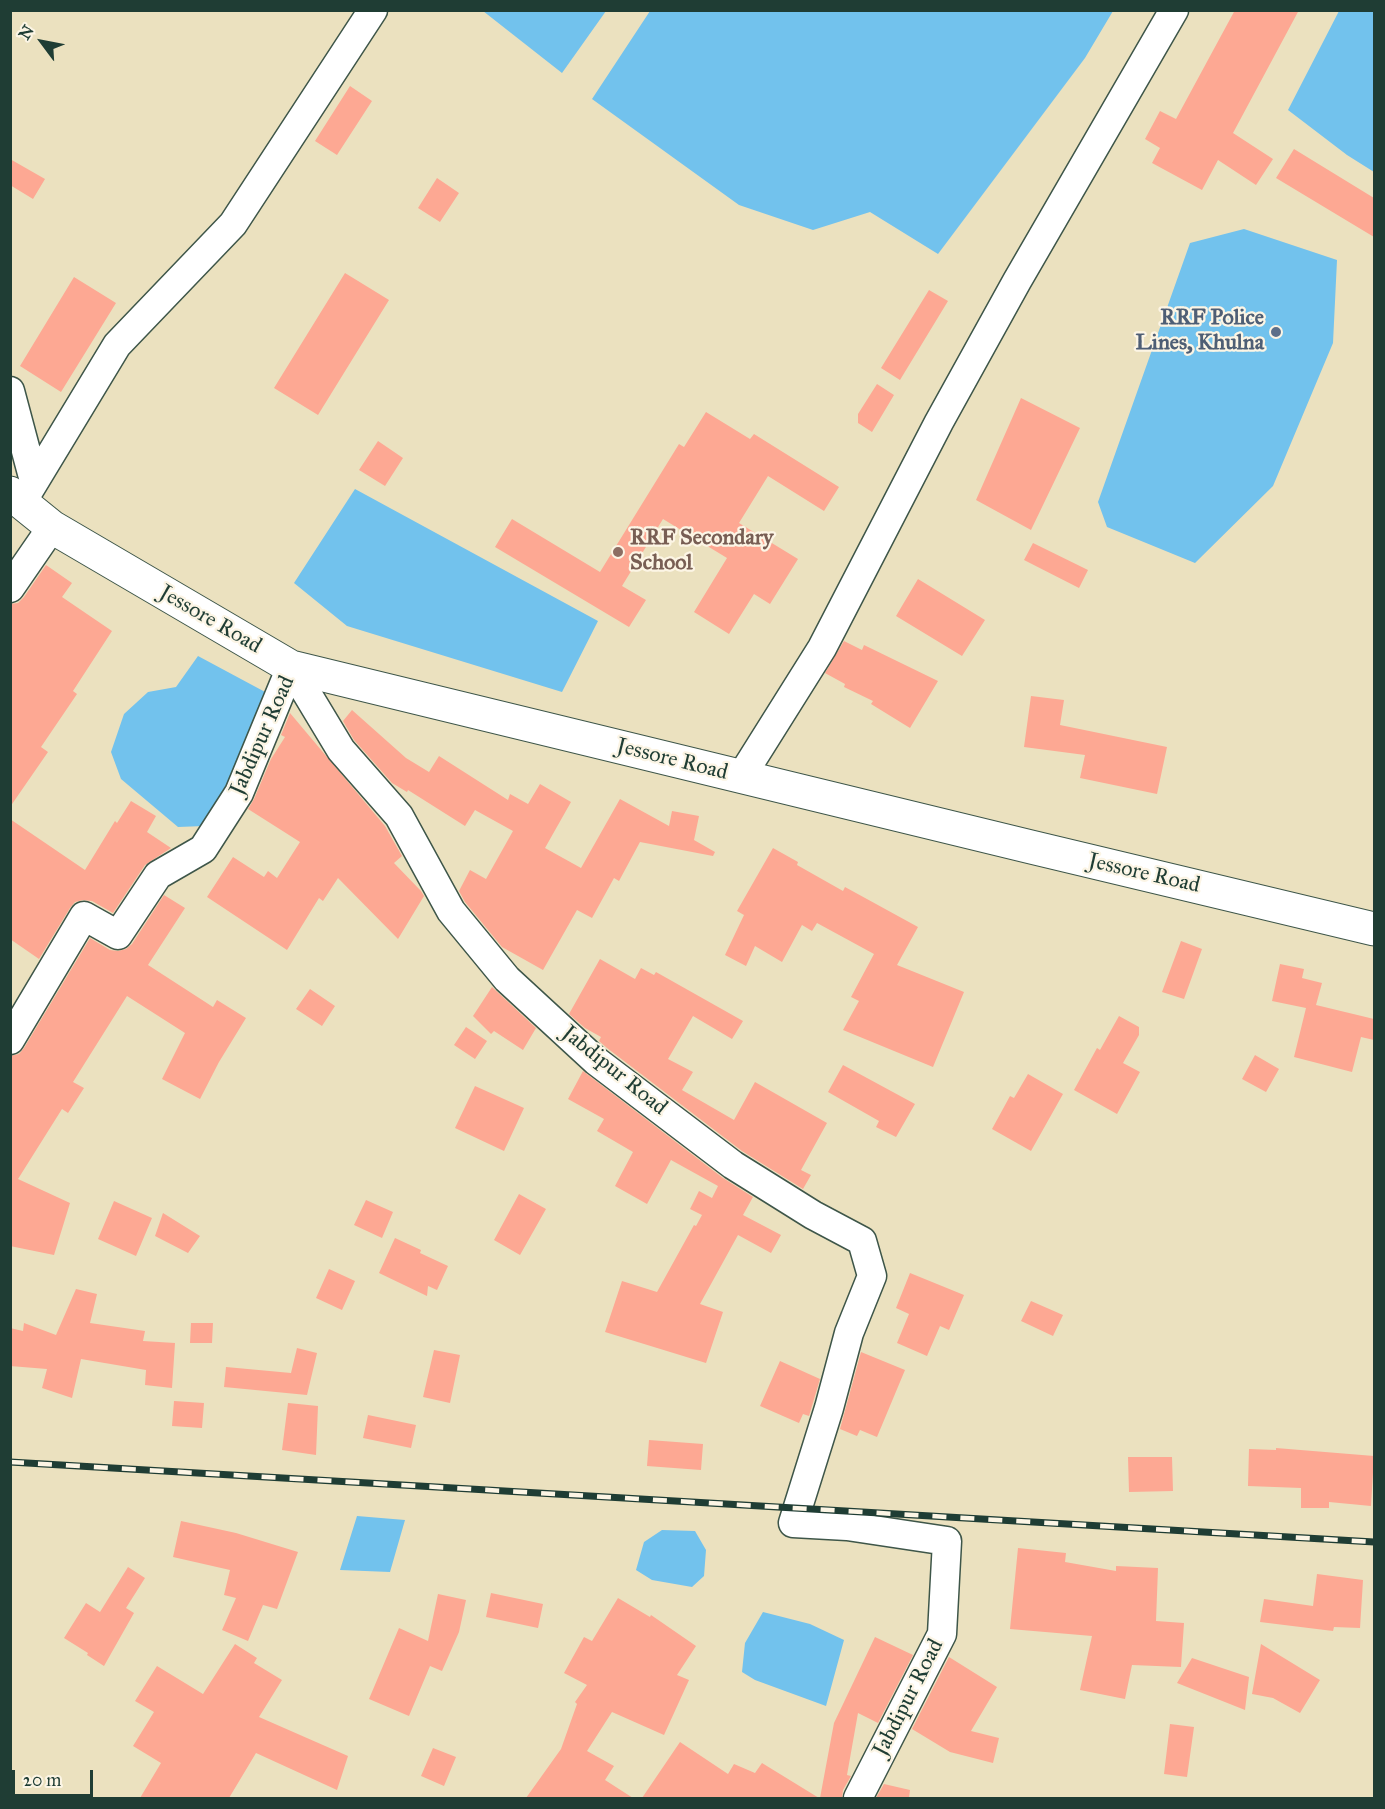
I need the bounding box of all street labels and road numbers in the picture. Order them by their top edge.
street label: Jessore Road [154,580,266,660]
street label: Jabdipur Road [225,672,301,800]
street label: Jessore Road [614,733,730,787]
street label: Jessore Road [1086,848,1202,900]
street label: Jabdipur Road [556,1020,672,1122]
street label: Jabdipur Road [868,1635,950,1761]

